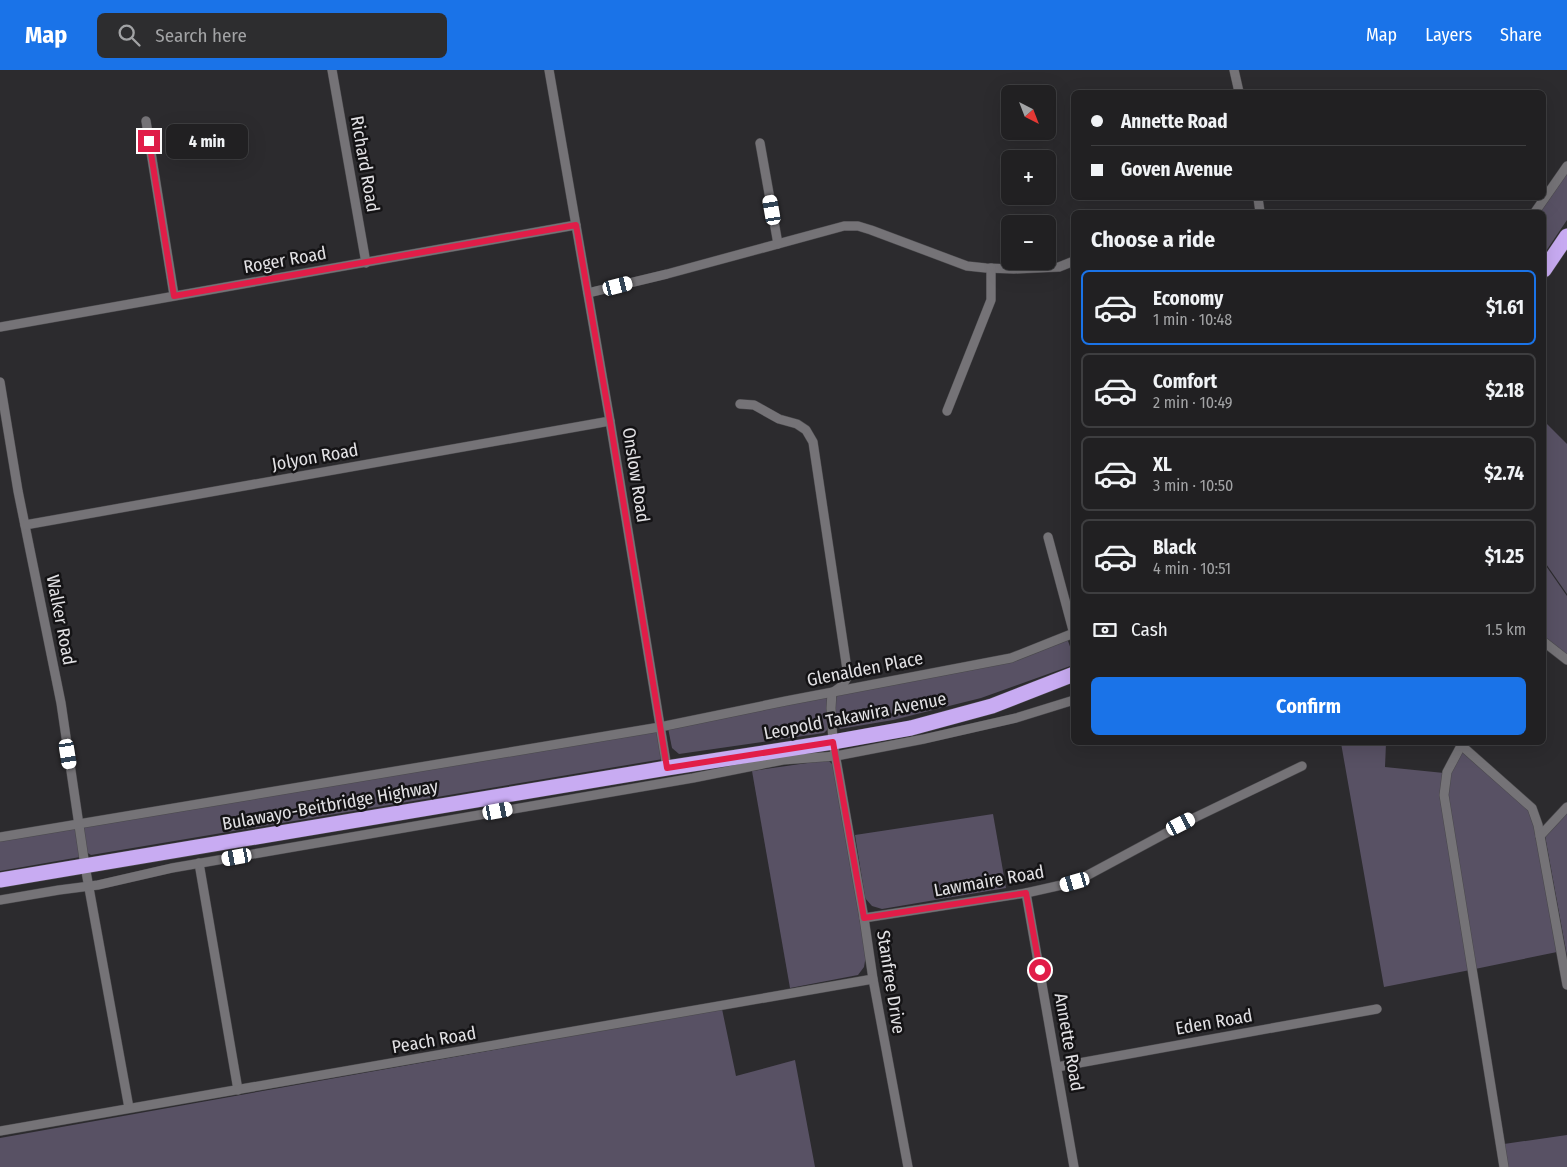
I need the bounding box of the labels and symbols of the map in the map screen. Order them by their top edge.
north arrow [1001,85,1056,140]
street label: Richard Road [346,114,384,214]
callout: 4 min [166,124,249,158]
route end [138,130,160,152]
car [762,194,781,226]
street label: Roger Road [242,242,328,278]
car [601,275,634,297]
street label: Onslow Road [618,426,654,524]
street label: Jolyon Road [270,439,360,475]
street label: Walker Road [41,573,81,667]
street label: Glenalden Place [805,647,925,691]
street label: Leopold Takawira Avenue [762,687,948,745]
car [58,738,77,770]
street label: Bulawayo-Beitbridge Highway [220,775,440,835]
car [481,801,514,821]
car [1164,811,1197,837]
car [220,847,253,867]
street label: Lawmaire Road [932,860,1046,902]
car [1058,871,1091,893]
street label: Stanfree Drive [872,929,910,1035]
route start [1029,959,1051,981]
street label: Annette Road [1050,991,1088,1093]
street label: Eden Road [1174,1004,1254,1040]
street label: Peach Road [390,1022,478,1058]

